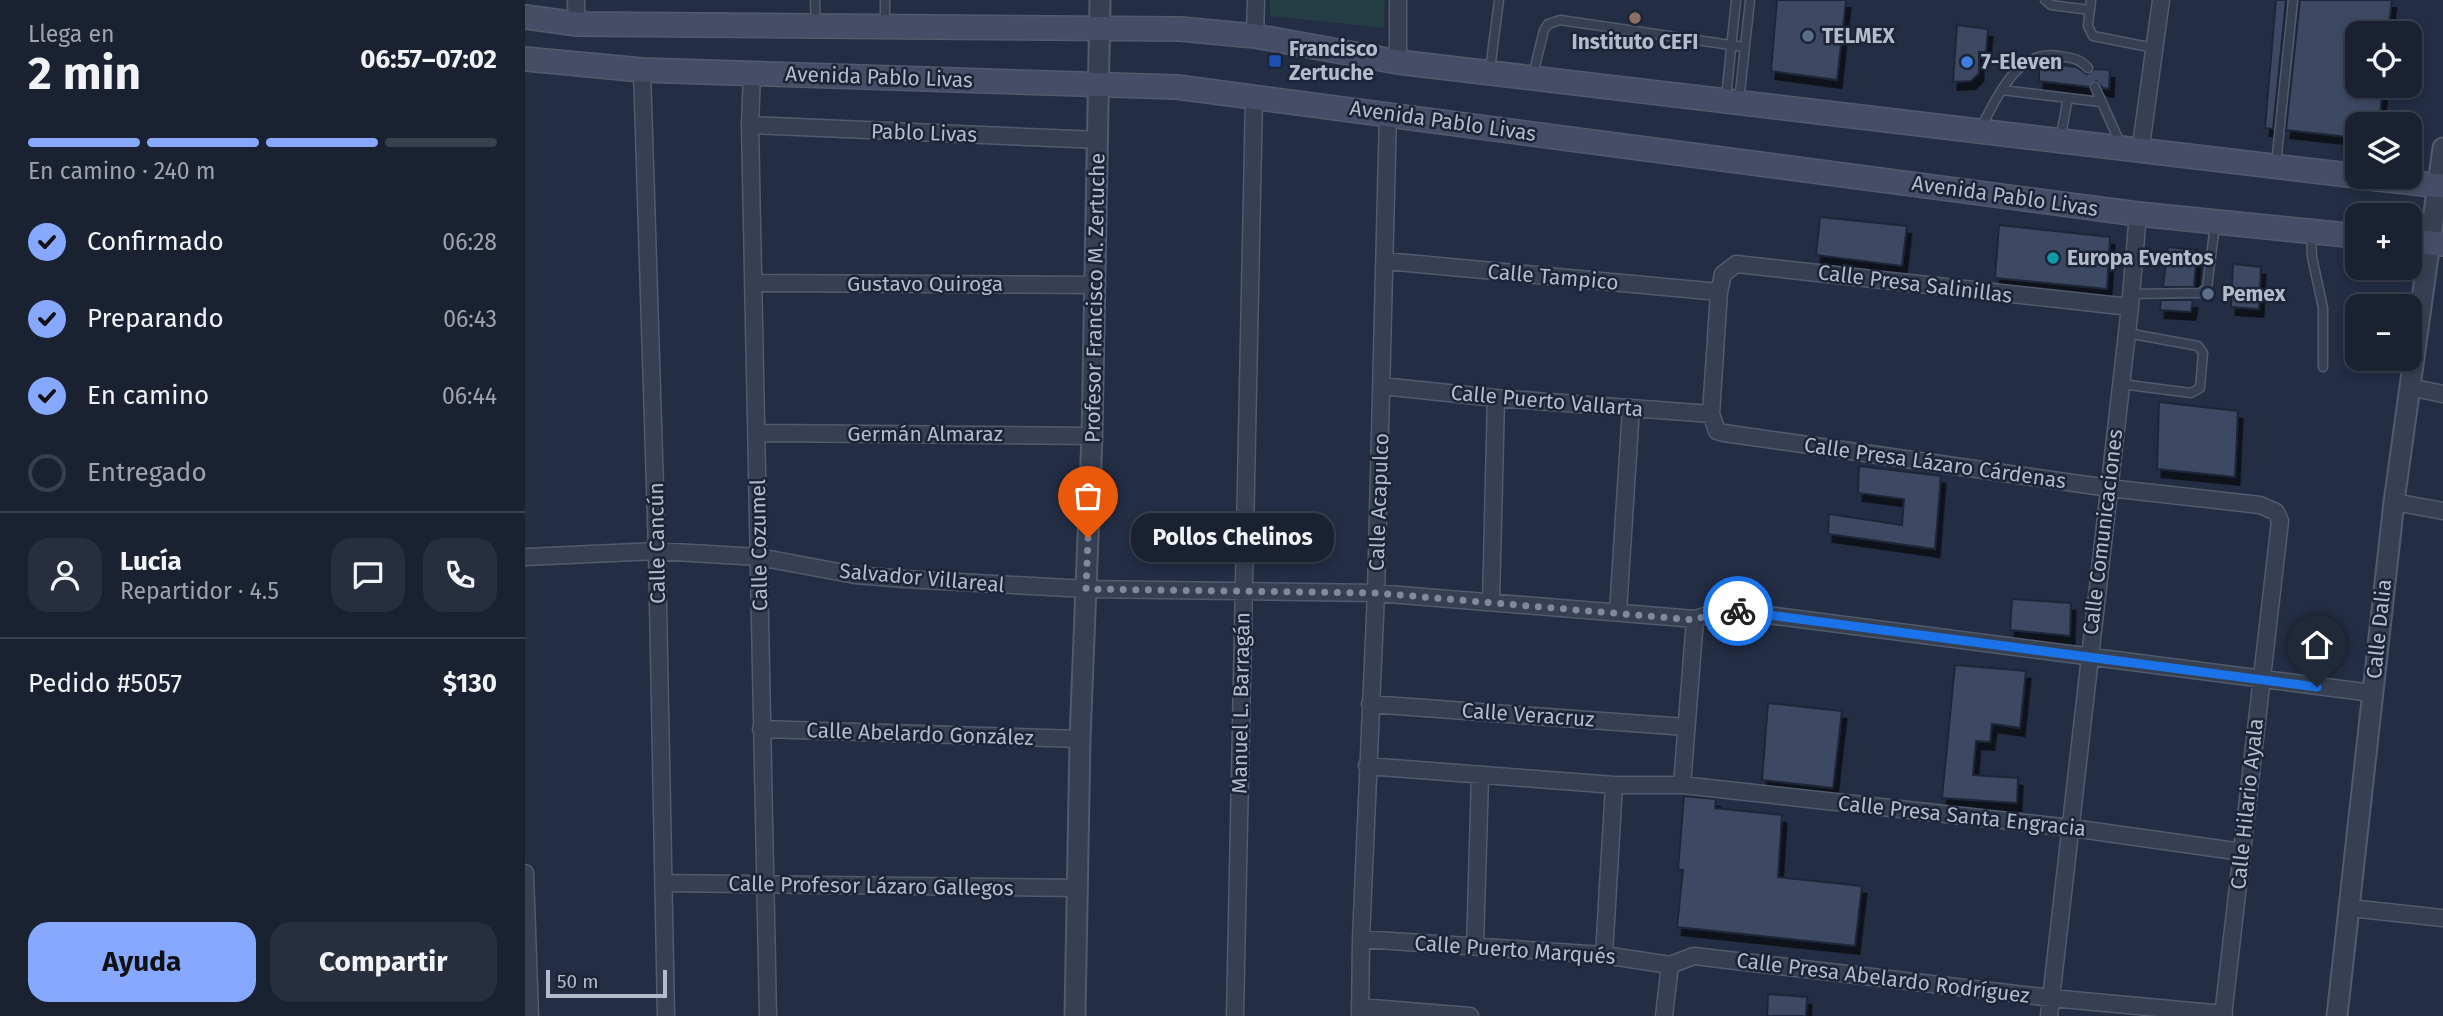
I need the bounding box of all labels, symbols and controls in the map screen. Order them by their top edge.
marker: Instituto CEFI [1627,10,1643,26]
text: Llega en [28,20,114,48]
map controls [2345,21,2422,371]
button: locate [2345,21,2422,98]
place label: TELMEX [1822,23,1896,49]
marker: TELMEX [1800,28,1816,44]
place label: Instituto CEFI [1571,29,1699,55]
place label: Francisco Zertuche [1289,36,1378,86]
text: 06:57–07:02 [360,44,497,75]
text: 2 min [28,46,141,101]
place label: 7-Eleven [1981,49,2062,75]
marker: Francisco Zertuche [1267,53,1283,69]
marker: 7-Eleven [1959,54,1975,70]
street label: Avenida Pablo Livas [785,61,973,93]
street label: Avenida Pablo Livas [1348,95,1538,147]
button: layers [2345,112,2422,189]
street label: Pablo Livas [870,118,978,148]
street label: Profesor Francisco M. Zertuche [1079,153,1111,443]
text: En camino · 240 m [28,157,215,185]
street label: Avenida Pablo Livas [1910,170,2100,222]
button: + [2345,203,2422,280]
icon: check [28,223,66,261]
text: Confirmado [87,226,224,257]
text: 06:28 [442,228,497,256]
place label: Europa Eventos [2067,245,2214,271]
marker: Europa Eventos [2045,250,2061,266]
street label: Calle Tampico [1486,258,1620,296]
street label: Calle Presa Salinillas [1816,259,2014,309]
street label: Gustavo Quiroga [847,271,1003,297]
place label: Pemex [2222,281,2286,307]
marker: Pemex [2200,286,2216,302]
button: − [2345,294,2422,371]
icon: check [28,300,66,338]
text: Preparando [87,303,224,334]
text: 06:43 [443,305,497,333]
icon: check [28,377,66,415]
text: En camino [87,380,209,411]
street label: Calle Puerto Vallarta [1450,380,1644,422]
text: 06:44 [442,382,497,410]
street label: Germán Almaraz [847,421,1003,447]
street label: Calle Comunicaciones [2077,427,2129,636]
street label: Calle Presa Lázaro Cárdenas [1802,432,2068,494]
street label: Calle Acapulco [1364,433,1394,571]
text: Entregado [87,457,207,488]
pin [1058,466,1118,538]
icon: bag [1069,477,1107,515]
street label: Calle Cozumel [745,479,773,611]
street label: Calle Cancún [643,482,671,604]
callout: Pollos Chelinos [1130,514,1333,562]
text: Pollos Chelinos [1152,523,1313,551]
button: person [28,538,102,612]
button: chat [331,538,405,612]
button: phone [423,538,497,612]
text: Lucía [120,546,182,577]
street label: Salvador Villareal [838,558,1006,598]
courier [1703,576,1773,646]
text: Repartidor · 4.5 [120,577,279,605]
street label: Calle Dalia [2361,578,2397,680]
icon: bike [1719,592,1757,630]
street label: Manuel L. Barragán [1226,612,1256,794]
pin [2287,615,2347,687]
icon: home [2298,626,2336,664]
text: Pedido #5057 [28,668,182,699]
text: $130 [443,668,497,699]
street label: Calle Veracruz [1461,697,1595,733]
street label: Calle Abelardo González [806,717,1034,751]
street label: Calle Hilario Ayala [2225,717,2269,891]
street label: Calle Presa Santa Engracia [1837,790,2087,842]
street label: Calle Profesor Lázaro Gallegos [728,871,1014,901]
button: Ayuda [28,922,256,1002]
button: Compartir [270,922,497,1002]
street label: Calle Puerto Marqués [1413,930,1617,970]
street label: Calle Presa Abelardo Rodríguez [1735,947,2031,1009]
scale bar [546,967,667,999]
text: 50 m [557,970,598,993]

